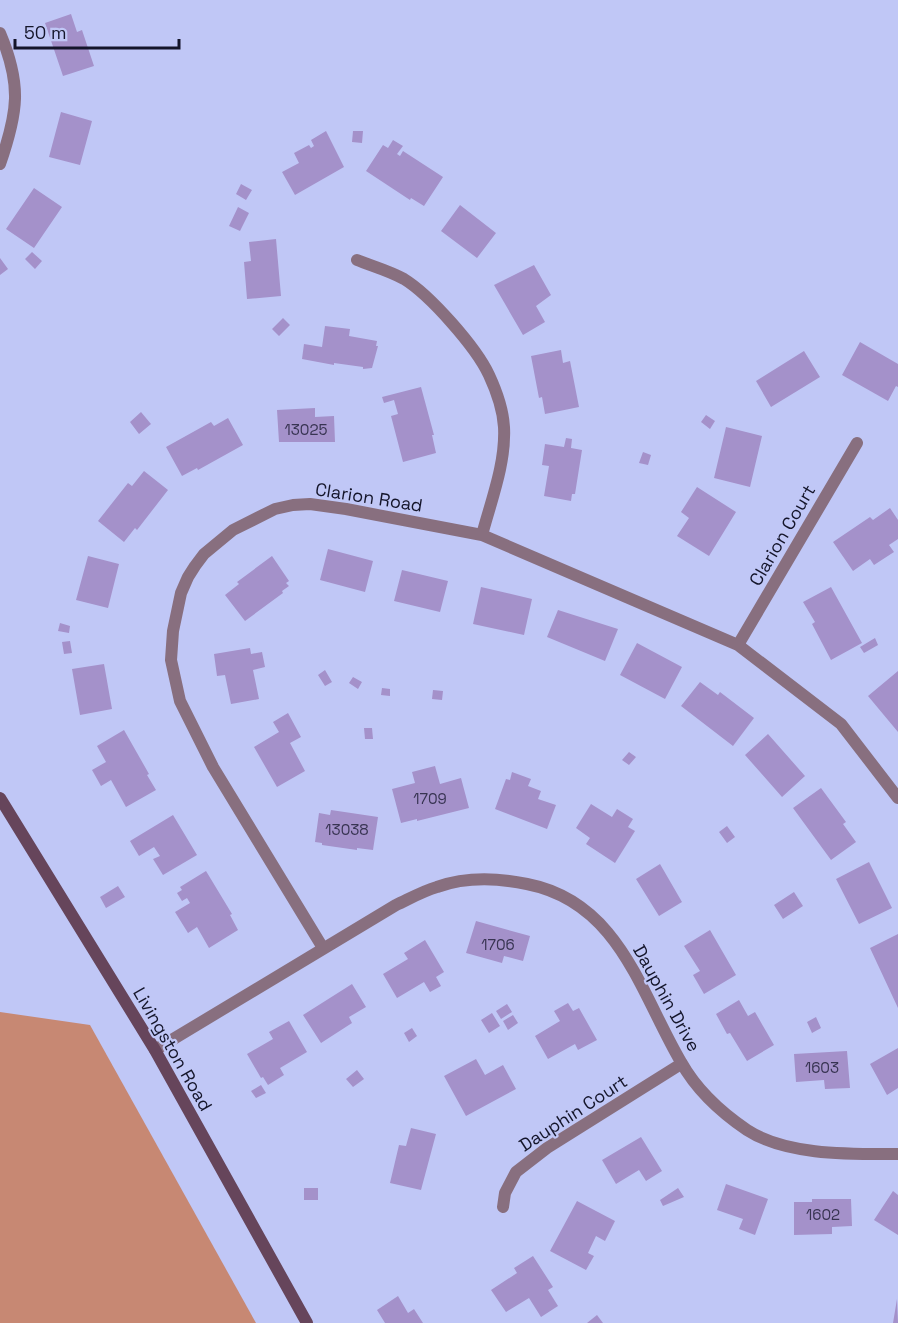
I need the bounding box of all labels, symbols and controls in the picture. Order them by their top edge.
scale bar [15,12,178,50]
text: 50 m [24,21,66,44]
house number: 13025 [285,420,327,439]
street label: Clarion Road [314,477,424,517]
street label: Clarion Court [744,480,820,590]
house number: 1709 [413,789,447,808]
house number: 13038 [325,820,369,839]
house number: 1706 [481,935,515,954]
street label: Dauphin Drive [628,940,706,1056]
street label: Livingston Road [128,983,218,1115]
house number: 1603 [805,1058,839,1077]
street label: Dauphin Court [515,1069,631,1157]
house number: 1602 [806,1205,840,1224]

